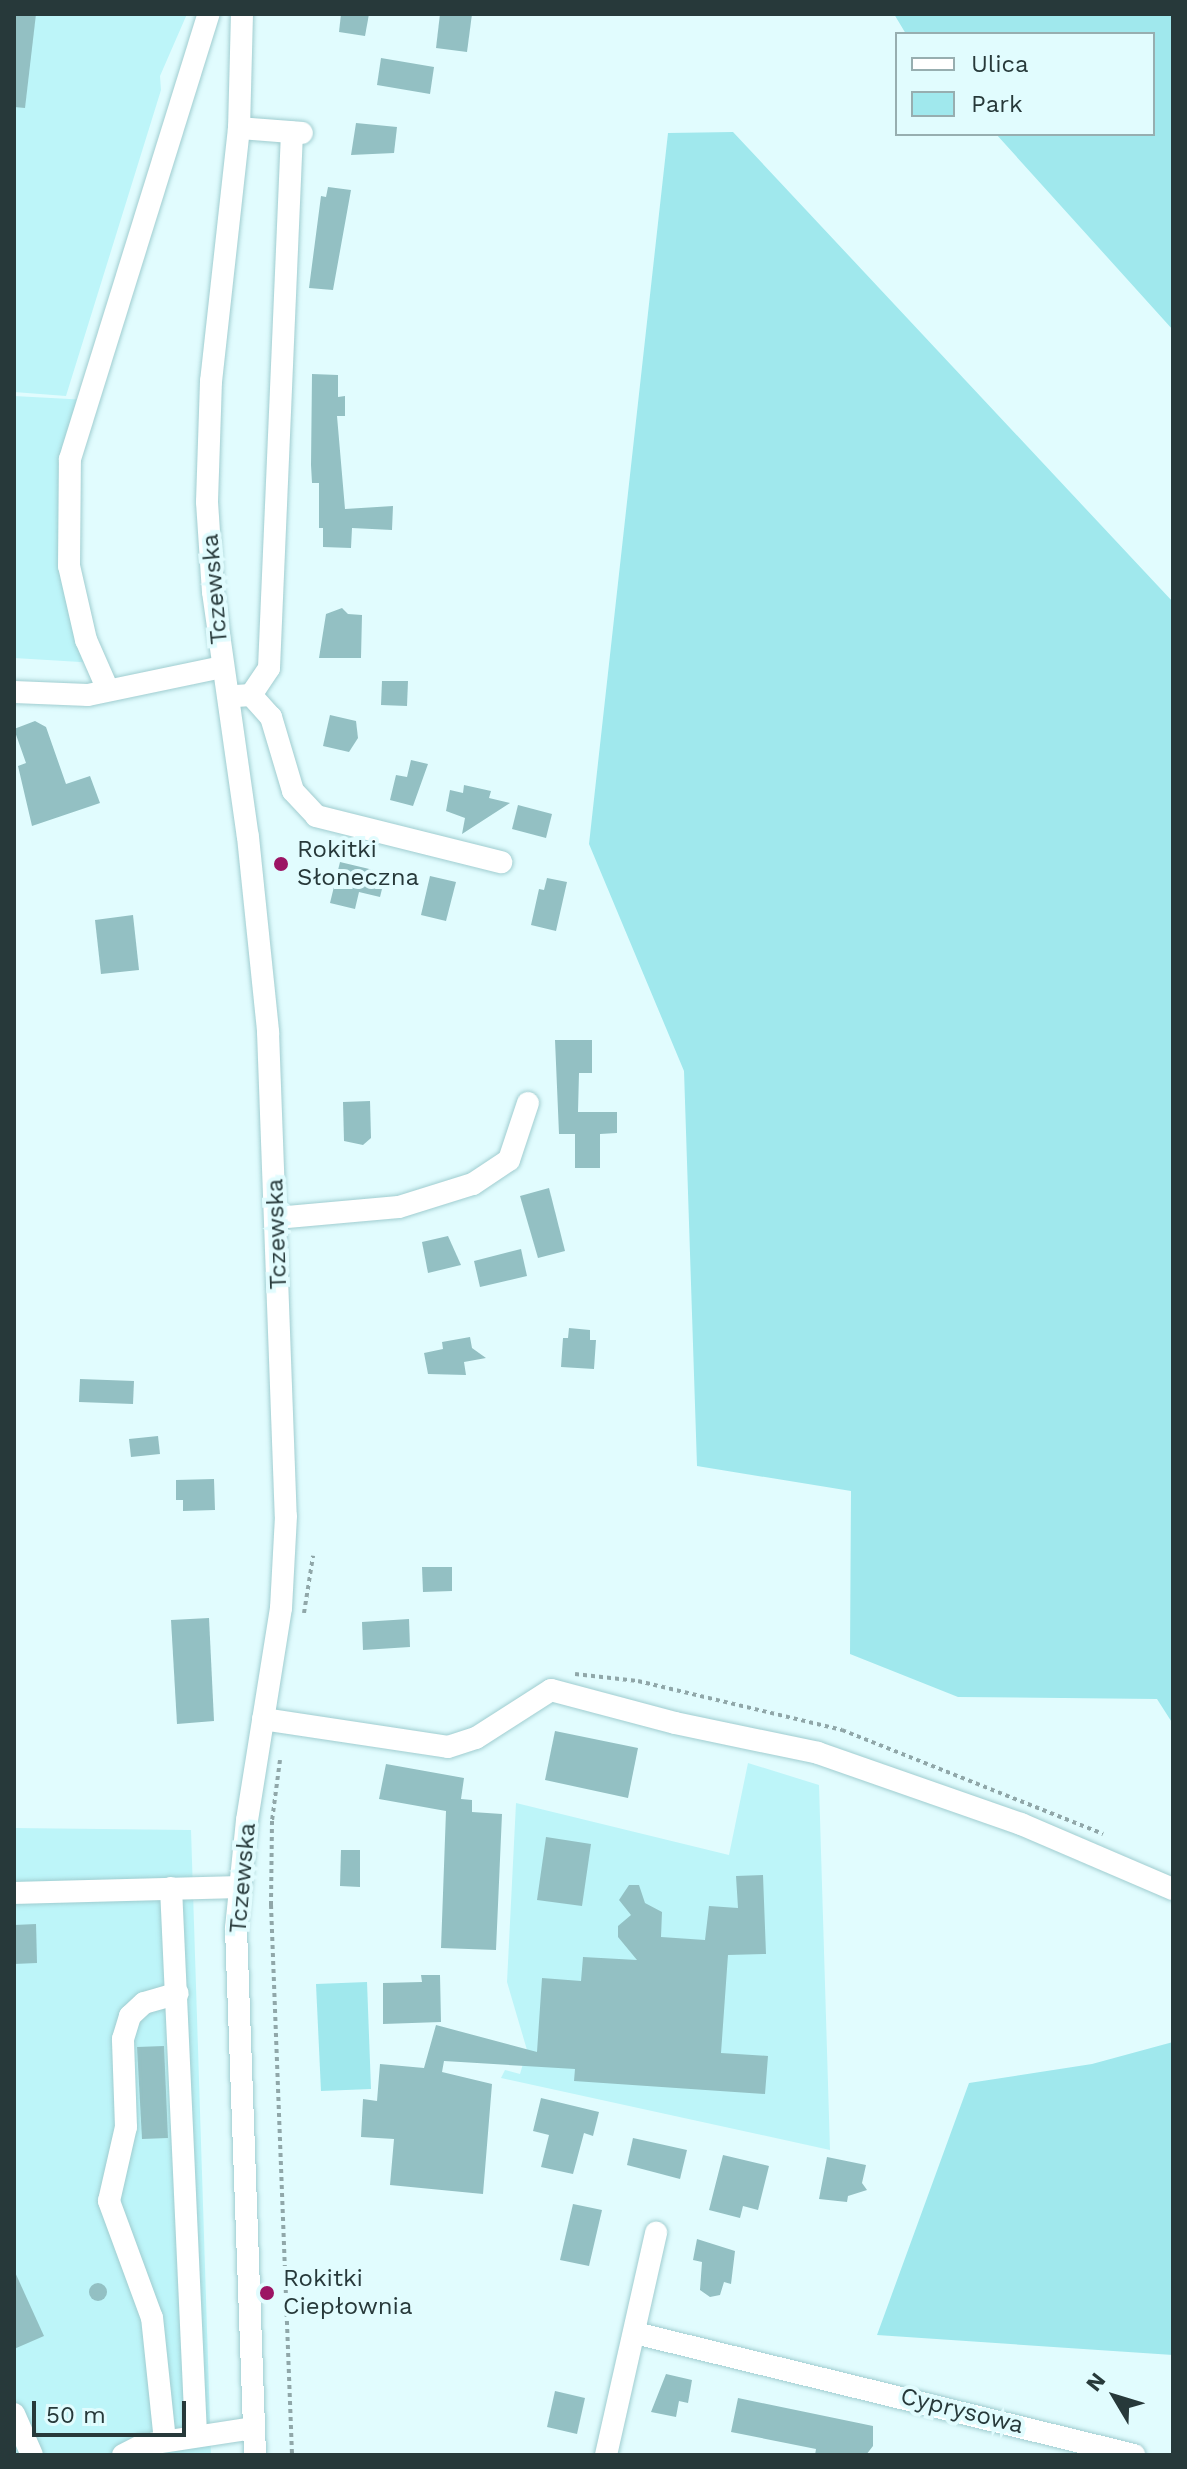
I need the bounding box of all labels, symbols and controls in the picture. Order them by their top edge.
legend [895,32,1155,136]
text: Ulica [971,50,1029,78]
text: Park [971,90,1023,118]
street label: Tczewska [196,533,234,645]
place label: Rokitki Słoneczna [297,836,419,892]
marker: Rokitki Słoneczna [272,855,290,873]
street label: Tczewska [261,1178,293,1290]
street label: Tczewska [224,1822,262,1934]
place label: Rokitki Ciepłownia [283,2265,413,2321]
marker: Rokitki Ciepłownia [258,2284,276,2302]
north arrow [1075,2357,1155,2437]
text: N [1081,2368,1111,2396]
street label: Cyprysowa [897,2382,1027,2440]
scale bar [36,2385,190,2435]
text: 50 m [46,2401,106,2429]

